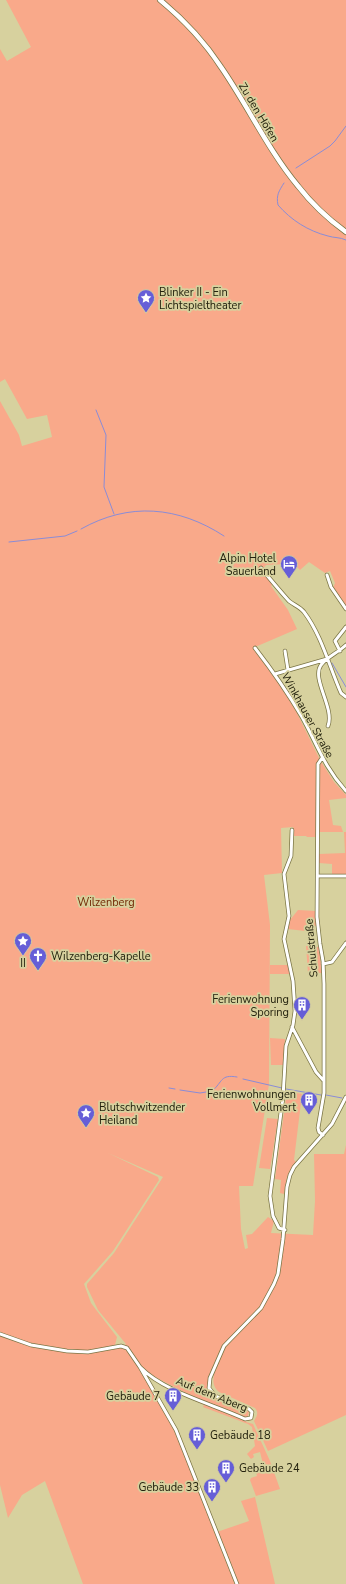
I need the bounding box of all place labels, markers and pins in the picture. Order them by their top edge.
place label: Blinker II - Ein Lichtspieltheater [159,285,241,313]
place icon: Blinker II - Ein Lichtspieltheater [136,288,156,313]
place label: Alpin Hotel Sauerland [219,551,277,579]
hotel icon: Alpin Hotel Sauerland [279,554,299,579]
place icon: II [13,931,33,956]
church icon: Wilzenberg-Kapelle [28,946,48,971]
place label: Wilzenberg-Kapelle [51,949,151,964]
place label: II [20,956,26,971]
place label: Ferienwohnung Sporing [212,992,289,1020]
building icon: Ferienwohnung Sporing [292,995,312,1020]
place label: Ferienwohnungen Vollmert [207,1087,296,1115]
building icon: Ferienwohnungen Vollmert [299,1090,319,1115]
place label: Blutschwitzender Heiland [99,1100,185,1128]
place icon: Blutschwitzender Heiland [76,1103,96,1128]
building icon: Gebäude 7 [163,1386,183,1411]
place label: Gebäude 7 [106,1389,160,1404]
building icon: Gebäude 18 [187,1425,207,1450]
place label: Gebäude 18 [210,1428,271,1443]
building icon: Gebäude 24 [216,1458,236,1483]
place label: Gebäude 24 [239,1461,300,1476]
building icon: Gebäude 33 [202,1477,222,1502]
place label: Gebäude 33 [138,1480,199,1495]

